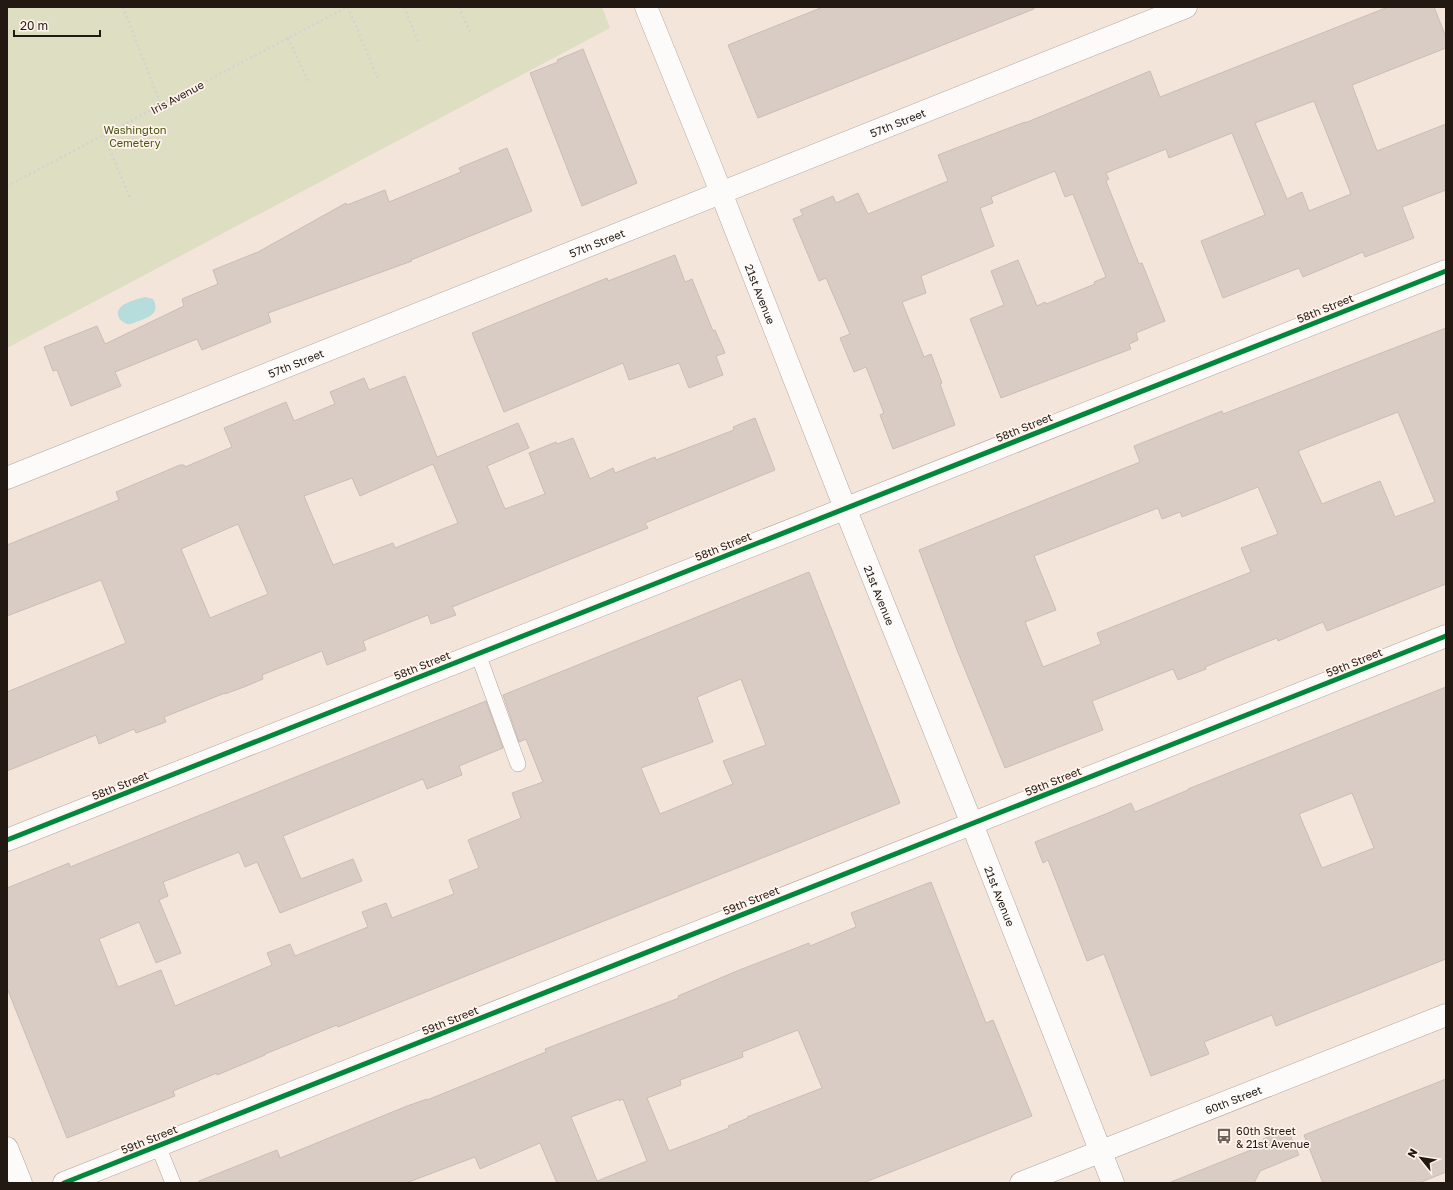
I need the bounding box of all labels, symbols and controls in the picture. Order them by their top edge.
scale bar [14,12,100,38]
text: 20 m [20,18,48,33]
street label: Iris Avenue [148,78,206,116]
street label: 57th Street [868,105,927,139]
park label: Washington Cemetery [103,123,167,149]
street label: 57th Street [567,225,626,259]
street label: 21st Avenue [743,262,779,326]
street label: 58th Street [1295,291,1355,325]
street label: 57th Street [266,346,326,380]
street label: 58th Street [994,410,1054,444]
street label: 58th Street [693,529,753,563]
street label: 21st Avenue [862,563,898,627]
street label: 59th Street [1324,645,1384,679]
street label: 58th Street [392,648,452,682]
street label: 59th Street [1023,764,1083,798]
street label: 58th Street [90,768,150,802]
street label: 21st Avenue [983,864,1018,928]
street label: 59th Street [721,883,781,917]
street label: 59th Street [420,1003,480,1037]
street label: 60th Street [1203,1082,1263,1116]
street label: 59th Street [119,1122,179,1156]
place label: 60th Street & 21st Avenue [1236,1124,1310,1150]
bus stop icon: 60th Street & 21st Avenue [1215,1127,1233,1145]
north arrow [1401,1138,1441,1178]
text: N [1404,1146,1420,1160]

